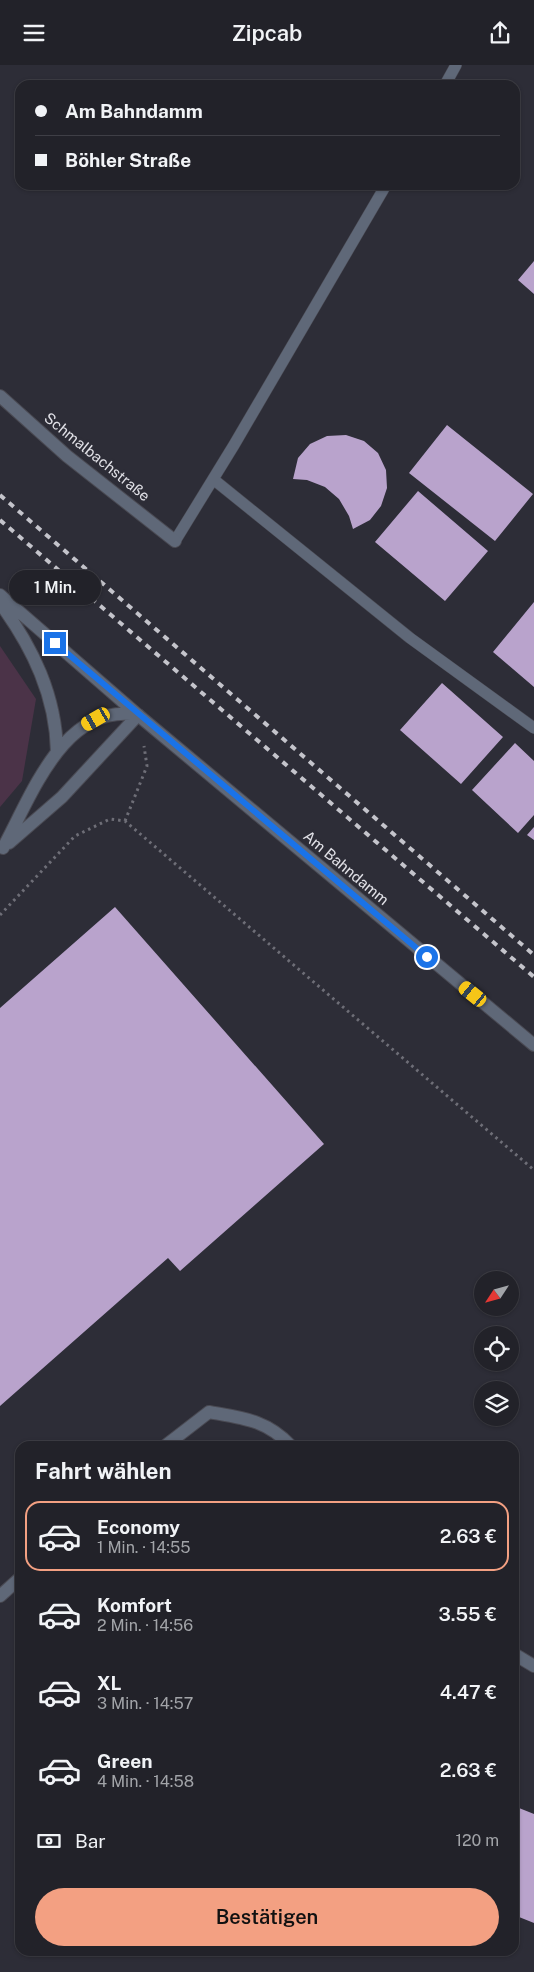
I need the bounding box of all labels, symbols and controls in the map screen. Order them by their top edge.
icon: menu [20,19,48,47]
icon: share [486,19,514,47]
text: Zipcab [232,20,302,46]
text: Am Bahndamm [65,100,203,122]
text: Böhler Straße [65,149,191,171]
street label: Schmalbachstraße [41,409,153,504]
callout: 1 Min. [9,571,101,605]
text: 1 Min. [34,578,76,597]
route end [44,632,66,654]
car [79,705,112,733]
street label: Am Bahndamm [300,827,392,908]
route start [416,946,438,968]
car [456,979,489,1009]
north arrow [474,1271,519,1316]
map controls [474,1271,519,1426]
button: locate [474,1326,519,1371]
button: layers [474,1381,519,1426]
text: Fahrt wählen [35,1458,172,1484]
icon: car [37,1514,82,1559]
text: Economy [97,1516,180,1538]
text: 2.63 € [440,1525,497,1547]
text: 1 Min. · 14:55 [97,1538,190,1557]
icon: car [37,1592,82,1637]
text: Komfort [97,1594,172,1616]
text: 3.55 € [439,1603,497,1625]
text: 2 Min. · 14:56 [97,1616,193,1635]
icon: car [37,1670,82,1715]
text: XL [97,1672,122,1694]
text: 4.47 € [440,1681,497,1703]
text: 3 Min. · 14:57 [97,1694,193,1713]
icon: car [37,1748,82,1793]
text: Green [97,1750,152,1772]
text: 2.63 € [440,1759,497,1781]
text: 4 Min. · 14:58 [97,1772,194,1791]
icon: cash [35,1827,63,1855]
text: Bar [75,1830,106,1852]
text: 120 m [455,1831,499,1850]
button: Bestätigen [35,1888,499,1946]

